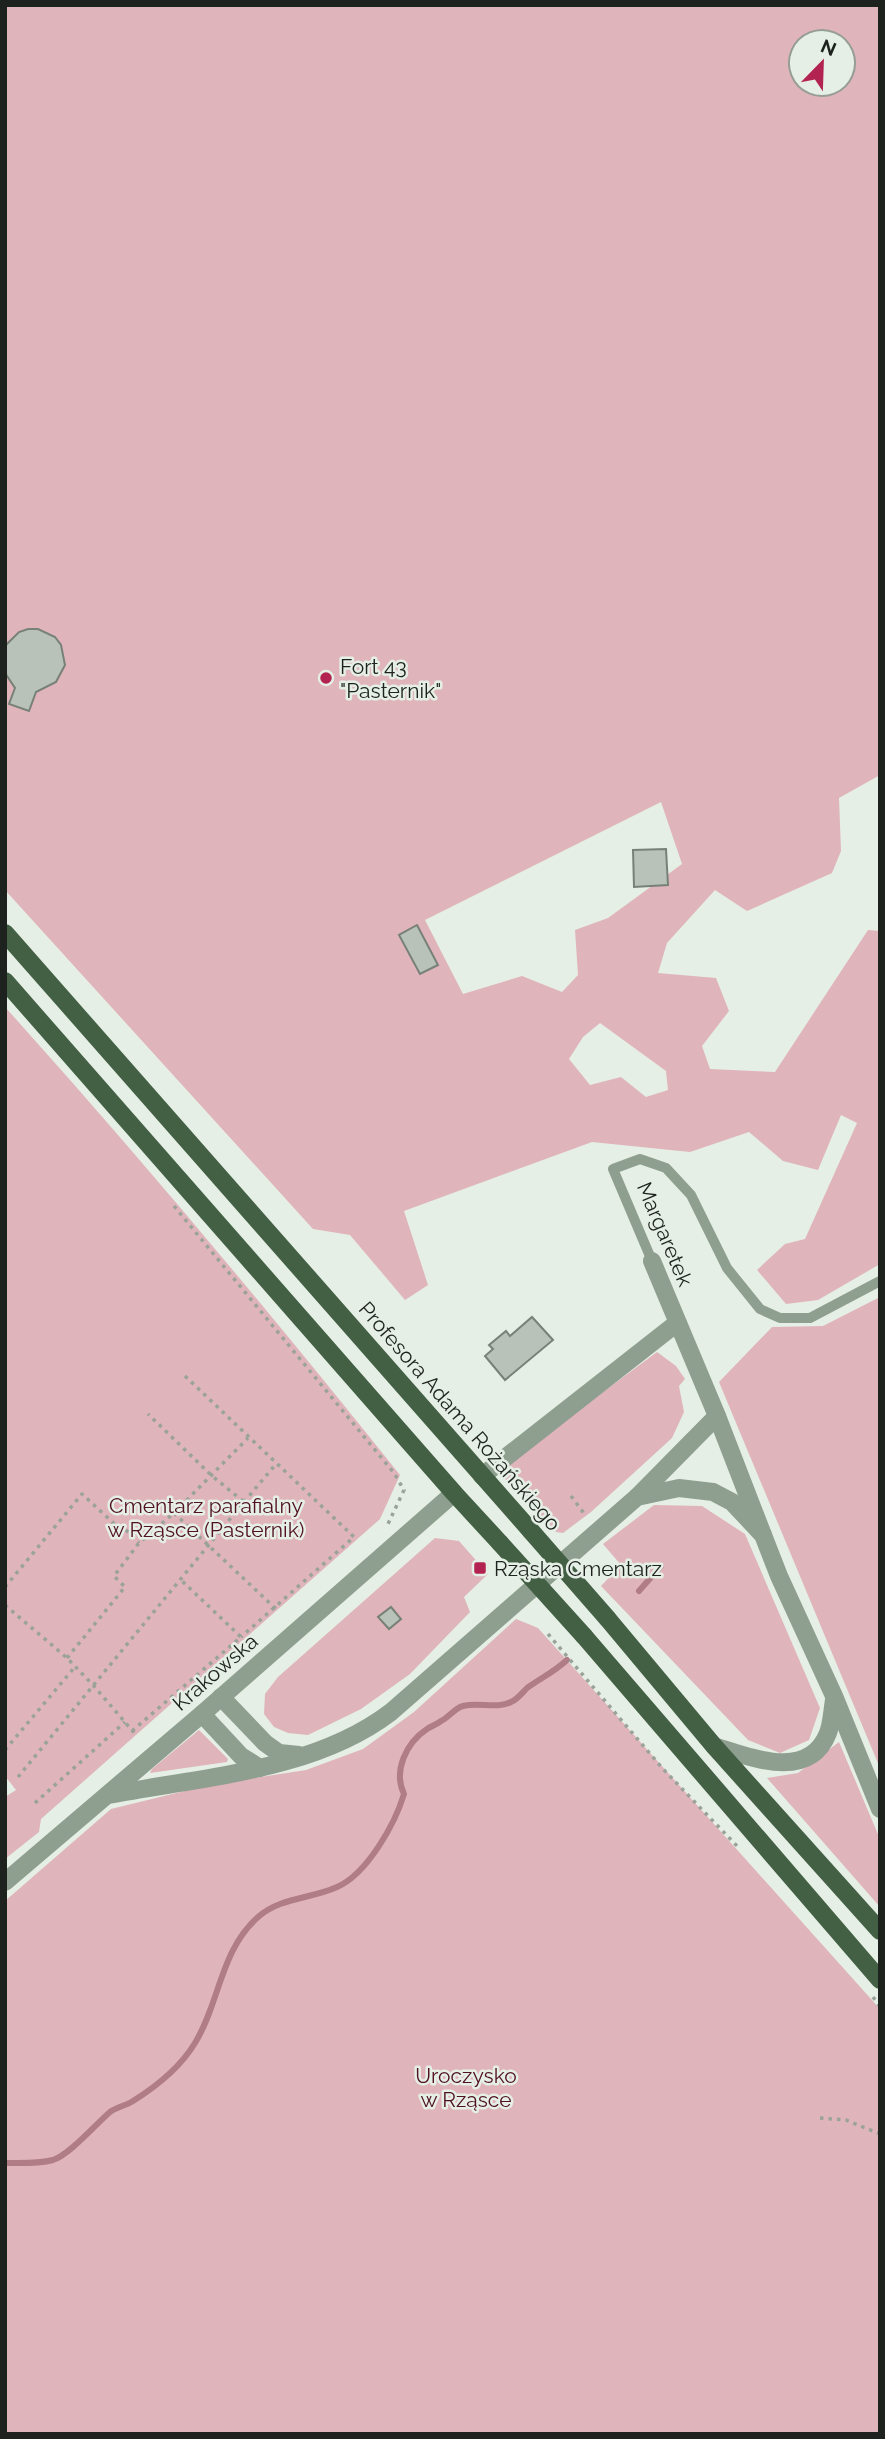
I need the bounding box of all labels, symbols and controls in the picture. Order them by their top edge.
north arrow [787,28,857,98]
text: N [818,34,840,60]
place label: Fort 43 "Pasternik" [340,654,441,703]
marker: Fort 43 "Pasternik" [318,670,334,686]
street label: Margaretek [632,1178,698,1290]
street label: Profesora Adama Rożańskiego [354,1296,566,1536]
park label: Cmentarz parafialny w Rząsce (Pasternik) [108,1493,304,1542]
place label: Rząska Cmentarz [494,1556,662,1581]
marker: Rząska Cmentarz [472,1560,488,1576]
street label: Krakowska [167,1628,263,1716]
park label: Uroczysko w Rząsce [415,2063,517,2112]

